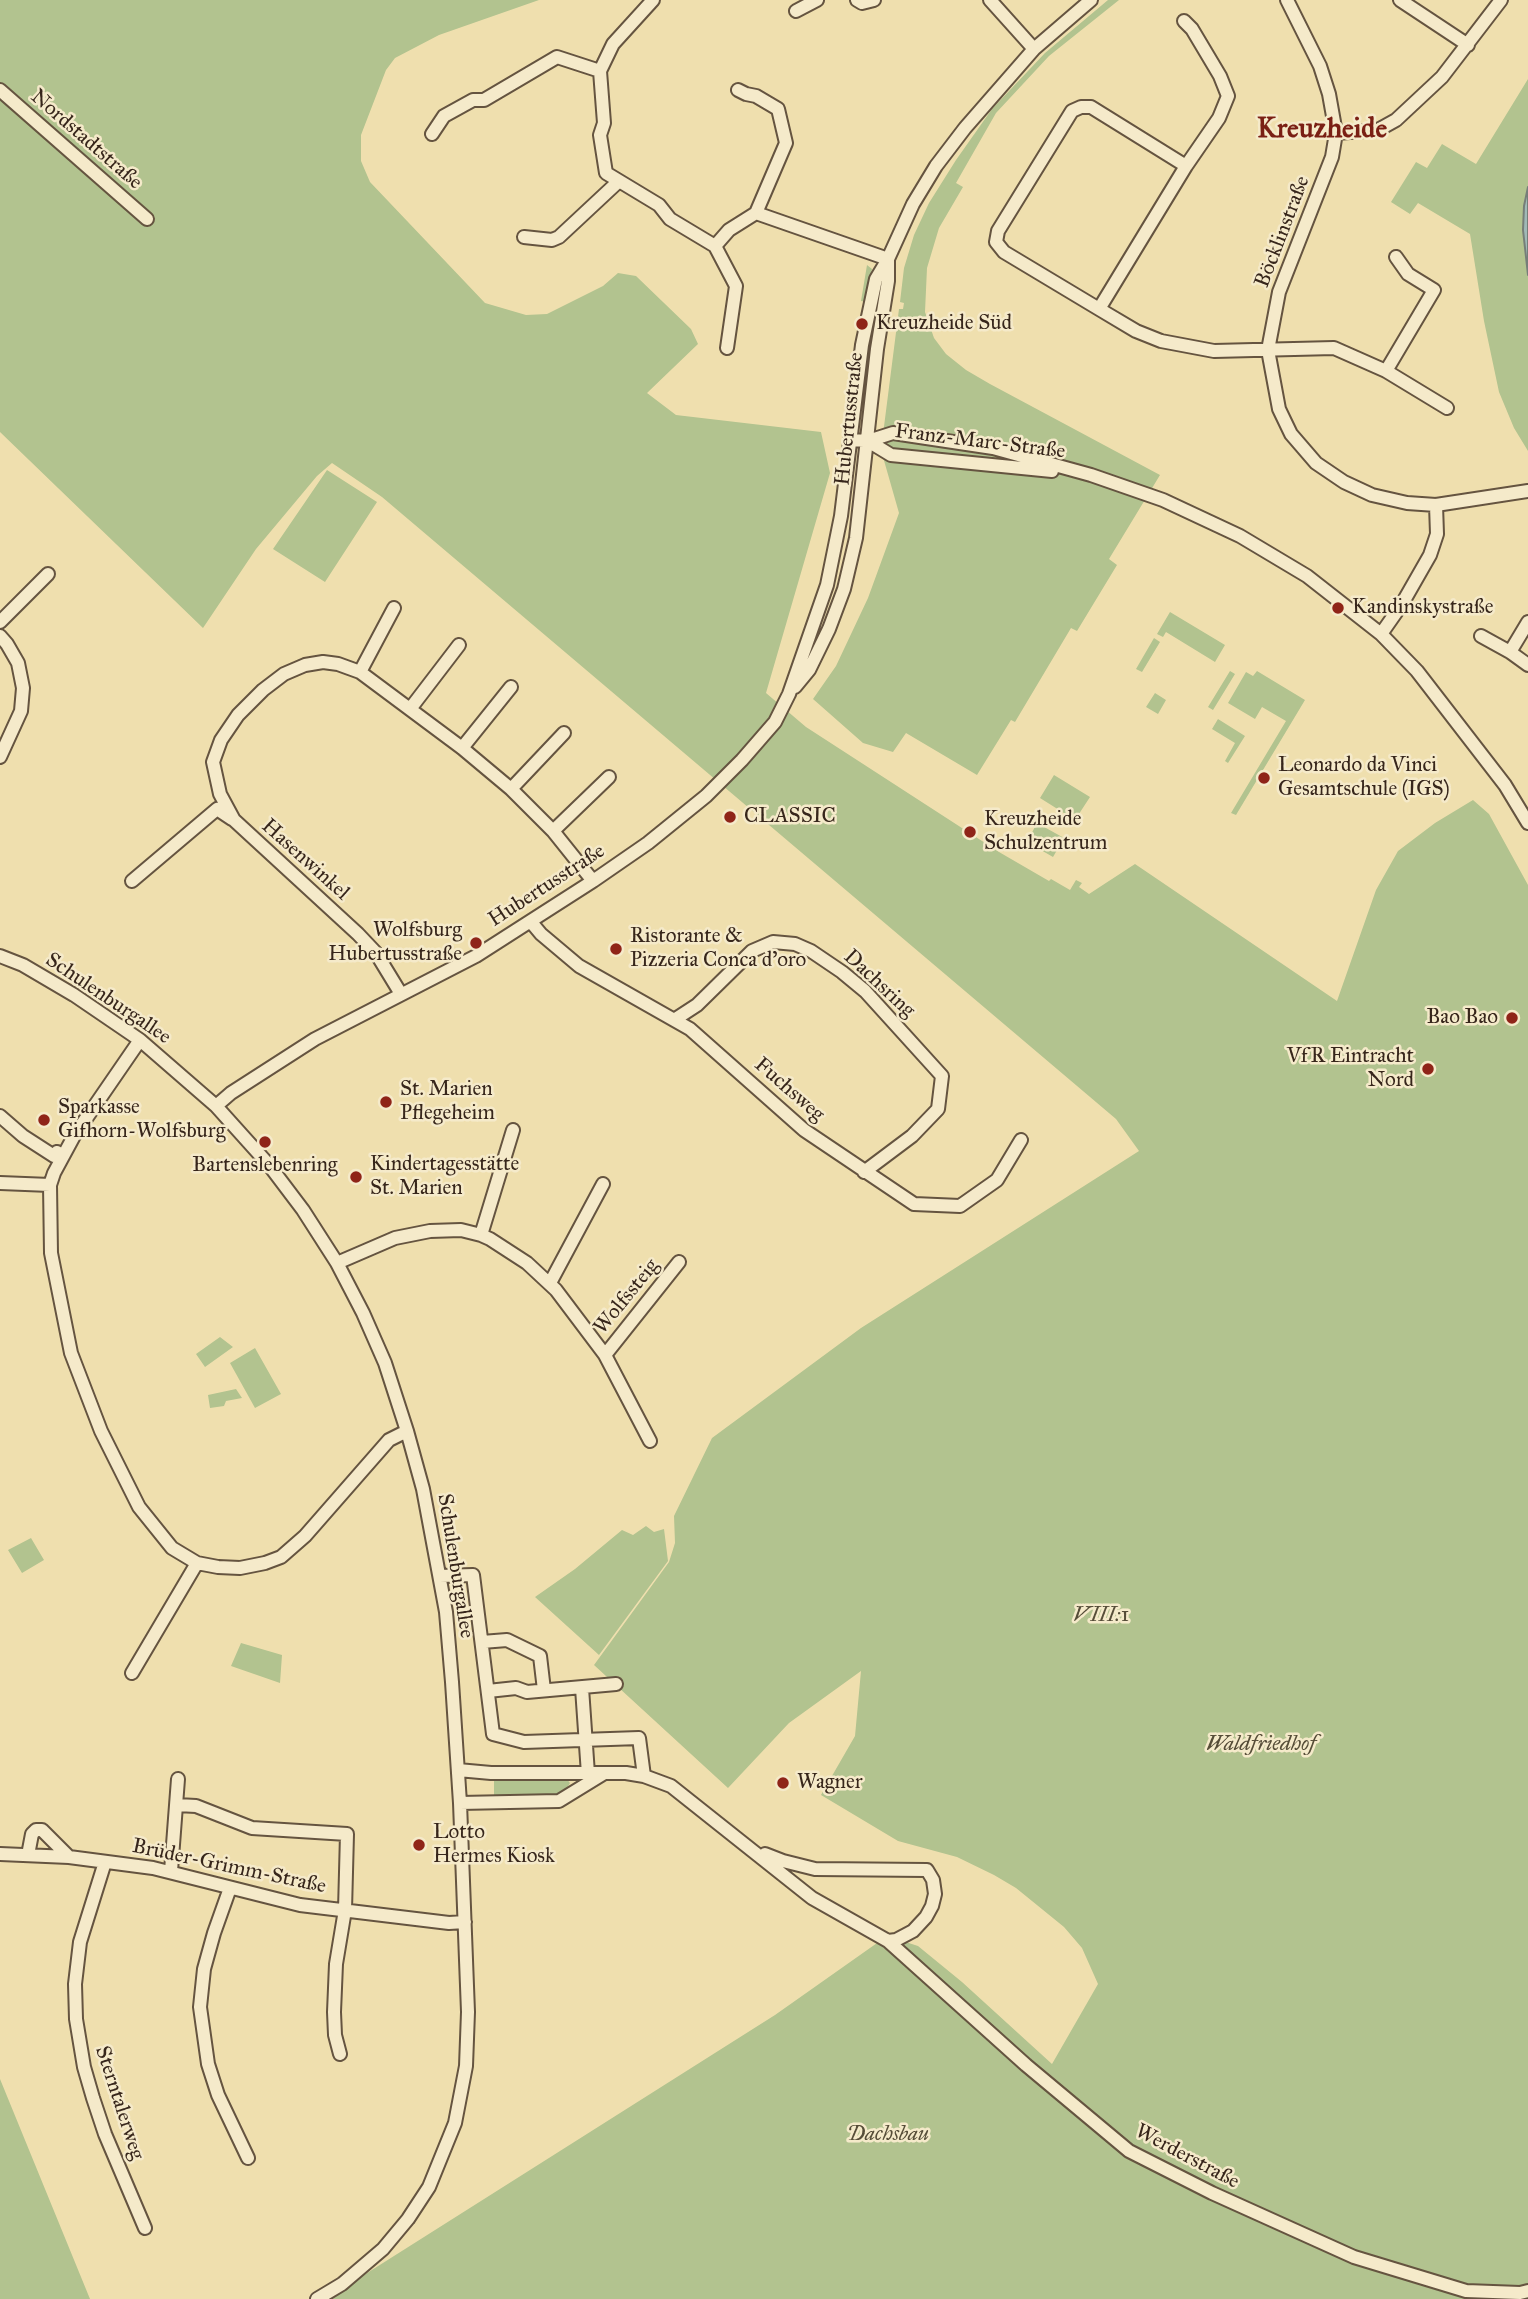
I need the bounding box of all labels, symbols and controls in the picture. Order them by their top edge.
street label: Nordstadtstraße [25,85,147,195]
district label: Kreuzheide [1257,113,1387,147]
street label: Böcklinstraße [1250,173,1316,291]
place label: Kreuzheide Süd [876,311,1012,337]
marker: Kreuzheide Süd [854,316,870,332]
street label: Hubertusstraße [830,351,870,487]
street label: Franz-Marc-Straße [893,419,1067,465]
place label: Kandinskystraße [1352,595,1493,621]
marker: Kandinskystraße [1330,600,1346,616]
place label: Leonardo da Vinci Gesamtschule (IGS) [1278,753,1450,803]
marker: Leonardo da Vinci Gesamtschule (IGS) [1256,770,1272,786]
place label: CLASSIC [744,804,836,830]
place label: Kreuzheide Schulzentrum [984,807,1107,857]
marker: CLASSIC [722,809,738,825]
street label: Hasenwinkel [256,814,354,906]
marker: Kreuzheide Schulzentrum [962,824,978,840]
street label: Hubertusstraße [484,839,610,933]
place label: Wolfsburg Hubertusstraße [328,918,462,968]
place label: Ristorante & Pizzeria Conca d'oro [630,924,806,974]
marker: Wolfsburg Hubertusstraße [468,935,484,951]
marker: Ristorante & Pizzeria Conca d'oro [608,941,624,957]
street label: Dachsring [838,945,920,1023]
street label: Schulenburgallee [40,948,176,1050]
place label: Bao Bao [1426,1005,1498,1031]
marker: Bao Bao [1504,1010,1520,1026]
place label: VfR Eintracht Nord [1287,1044,1414,1094]
street label: Fuchsweg [749,1053,829,1127]
marker: VfR Eintracht Nord [1420,1061,1436,1077]
place label: St. Marien Pflegeheim [400,1077,495,1127]
marker: St. Marien Pflegeheim [378,1094,394,1110]
place label: Sparkasse Gifhorn-Wolfsburg [58,1095,225,1145]
marker: Sparkasse Gifhorn-Wolfsburg [36,1112,52,1128]
marker: Bartenslebenring [257,1134,273,1150]
place label: Kindertagesstätte St. Marien [370,1152,519,1202]
place label: Bartenslebenring [192,1153,338,1179]
marker: Kindertagesstätte St. Marien [348,1169,364,1185]
street label: Wolfssteig [589,1254,665,1340]
street label: Schulenburgallee [431,1492,479,1640]
park label: VIII:1 [1073,1603,1129,1629]
park label: Waldfriedhof [1206,1732,1316,1758]
place label: Wagner [797,1770,863,1796]
marker: Wagner [775,1775,791,1791]
place label: Lotto Hermes Kiosk [433,1820,555,1870]
street label: Brüder-Grimm-Straße [130,1834,328,1900]
marker: Lotto Hermes Kiosk [411,1837,427,1853]
street label: Sterntalerweg [89,2043,149,2163]
street label: Werderstraße [1131,2119,1243,2195]
park label: Dachsbau [847,2122,929,2148]

